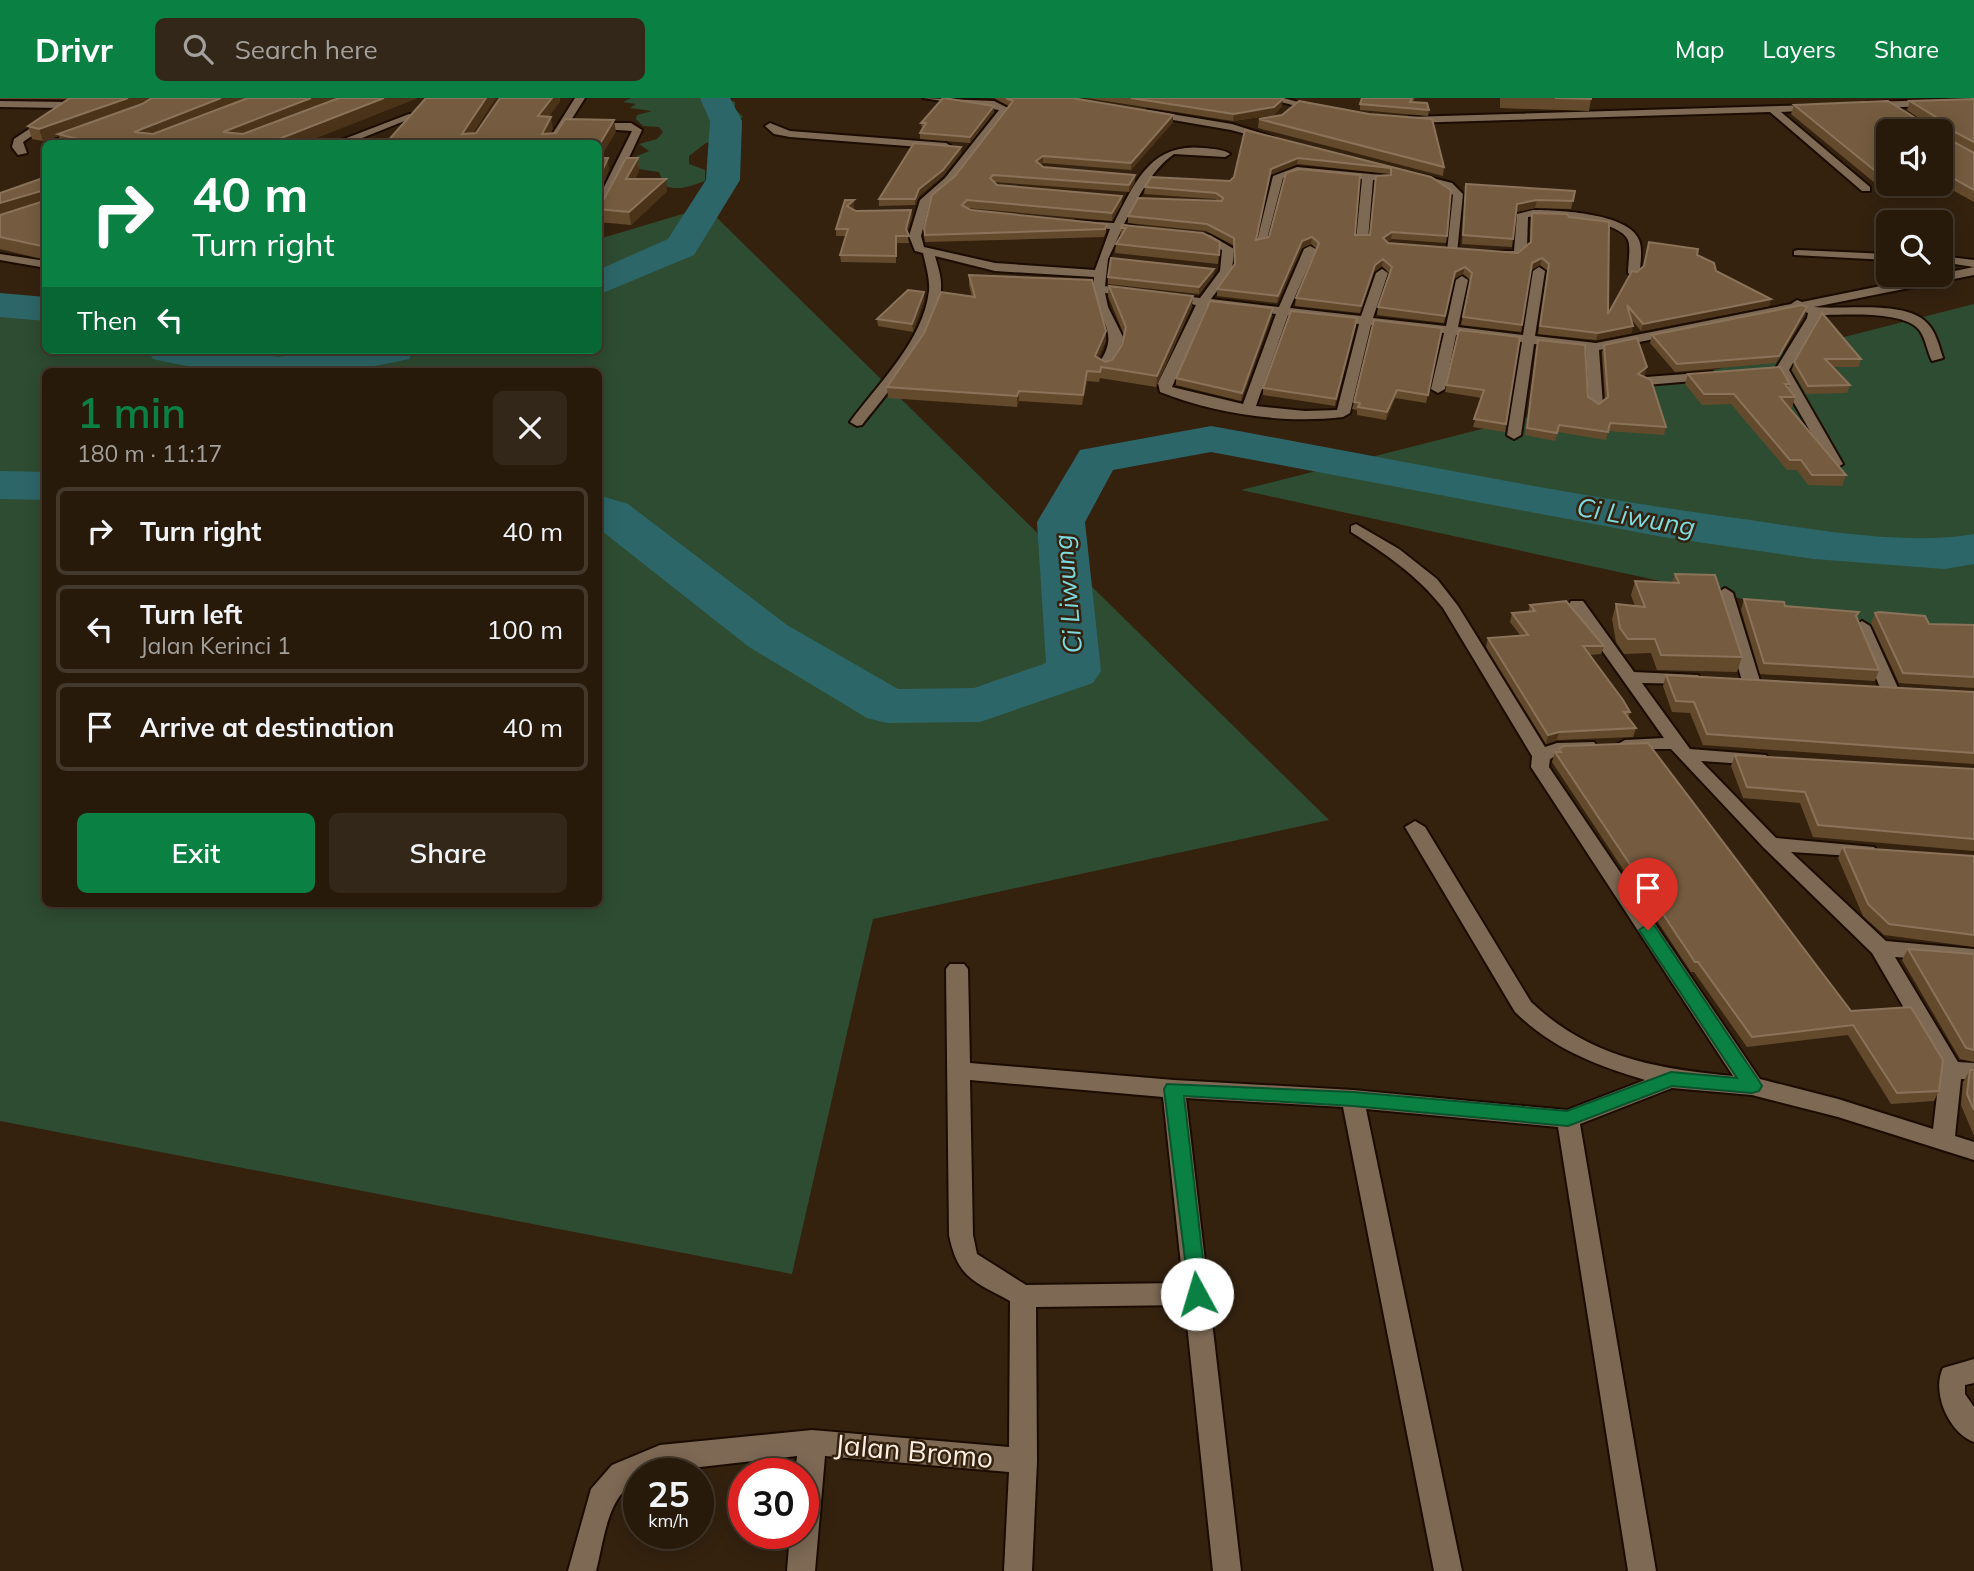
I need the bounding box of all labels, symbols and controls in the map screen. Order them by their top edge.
search box [155,18,645,81]
text: Drivr [35,29,113,70]
icon: search [179,30,217,68]
text: Search here [235,33,378,66]
text: Map [1675,34,1724,64]
text: Layers [1762,34,1836,64]
text: Share [1874,34,1939,64]
map controls [1876,119,1953,287]
button: sound [1876,119,1953,196]
text: 40 m [192,163,308,224]
icon: right [77,168,168,259]
button: search [1876,210,1953,287]
text: Turn right [192,224,335,264]
icon: left [151,301,189,339]
text: Then [77,304,137,337]
text: 1 min [77,386,186,439]
button: close [493,391,567,465]
text: 180 m · 11:17 [77,439,222,468]
water label: Ci Liwung [1574,490,1698,543]
icon: right [81,512,119,550]
text: Turn right [140,515,261,548]
text: 40 m [502,515,563,548]
water label: Ci Liwung [1046,533,1089,655]
text: Turn left [140,598,242,631]
icon: left [81,610,119,648]
text: 100 m [487,613,563,646]
text: Jalan Kerinci 1 [140,631,291,660]
icon: arrive [81,708,119,746]
text: Arrive at destination [140,711,395,744]
text: 40 m [502,711,563,744]
button: Exit [77,813,315,893]
button: Share [329,813,567,893]
pin [1618,858,1678,930]
icon: arrive [1629,869,1667,907]
position arrow [1160,1257,1234,1331]
street label: Jalan Bromo [833,1426,995,1475]
speed limit sign: 30 [728,1458,819,1549]
text: 25 [647,1472,690,1516]
text: km/h [648,1509,689,1532]

